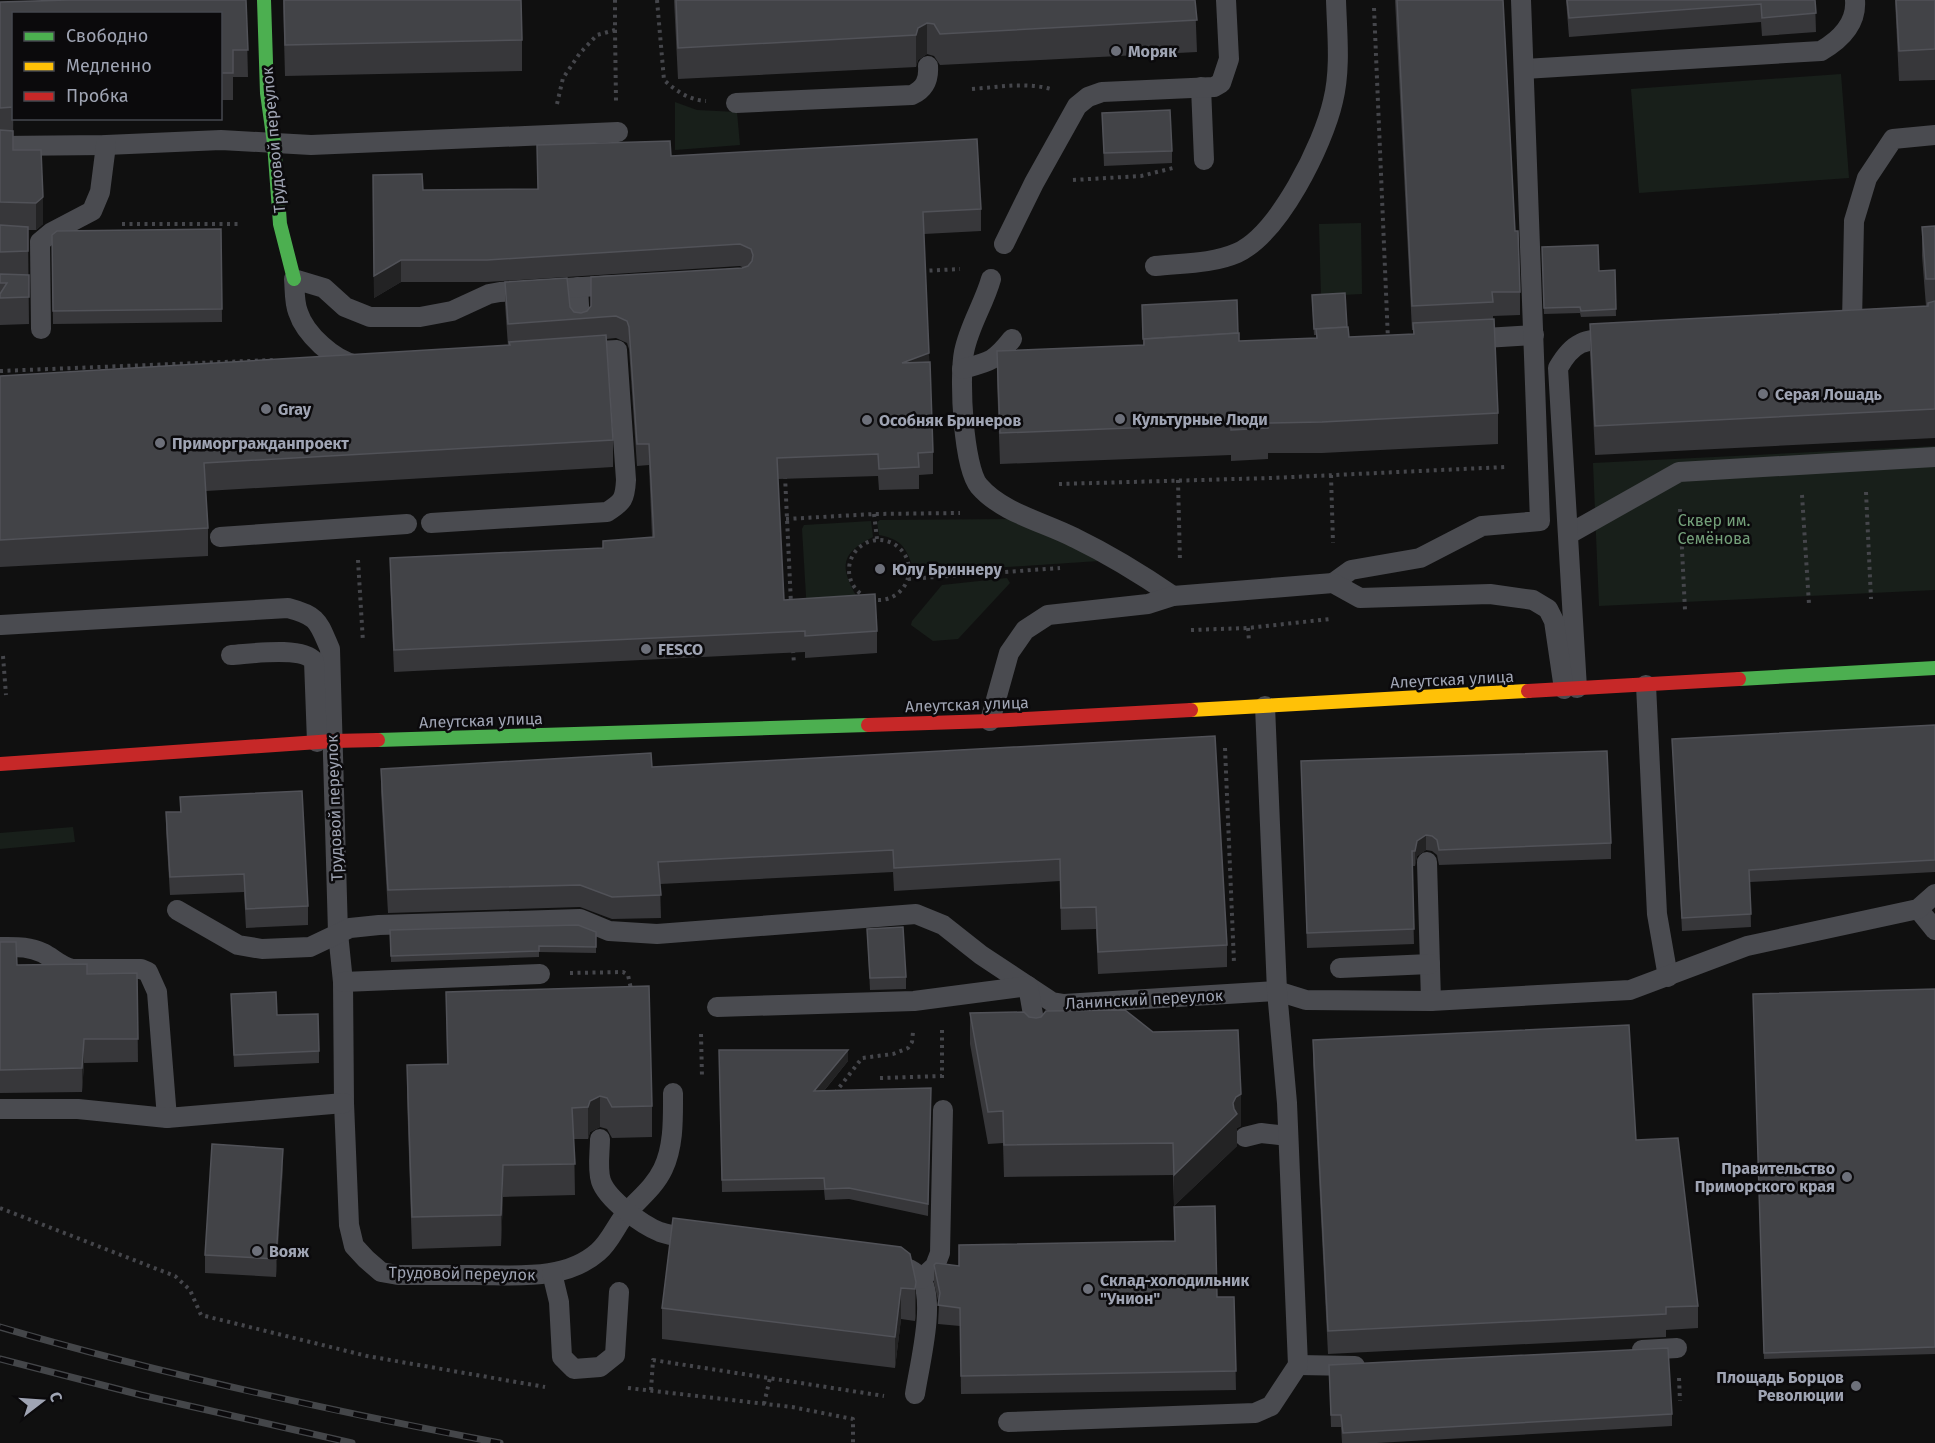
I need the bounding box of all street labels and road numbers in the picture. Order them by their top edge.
street label: Трудовой переулок [258,65,289,214]
street label: Алеутская улица [1390,667,1514,692]
street label: Алеутская улица [905,693,1029,716]
street label: Алеутская улица [419,709,543,732]
street label: Трудовой переулок [322,734,347,882]
street label: Ланинский переулок [1065,986,1224,1013]
street label: Трудовой переулок [388,1263,536,1284]

